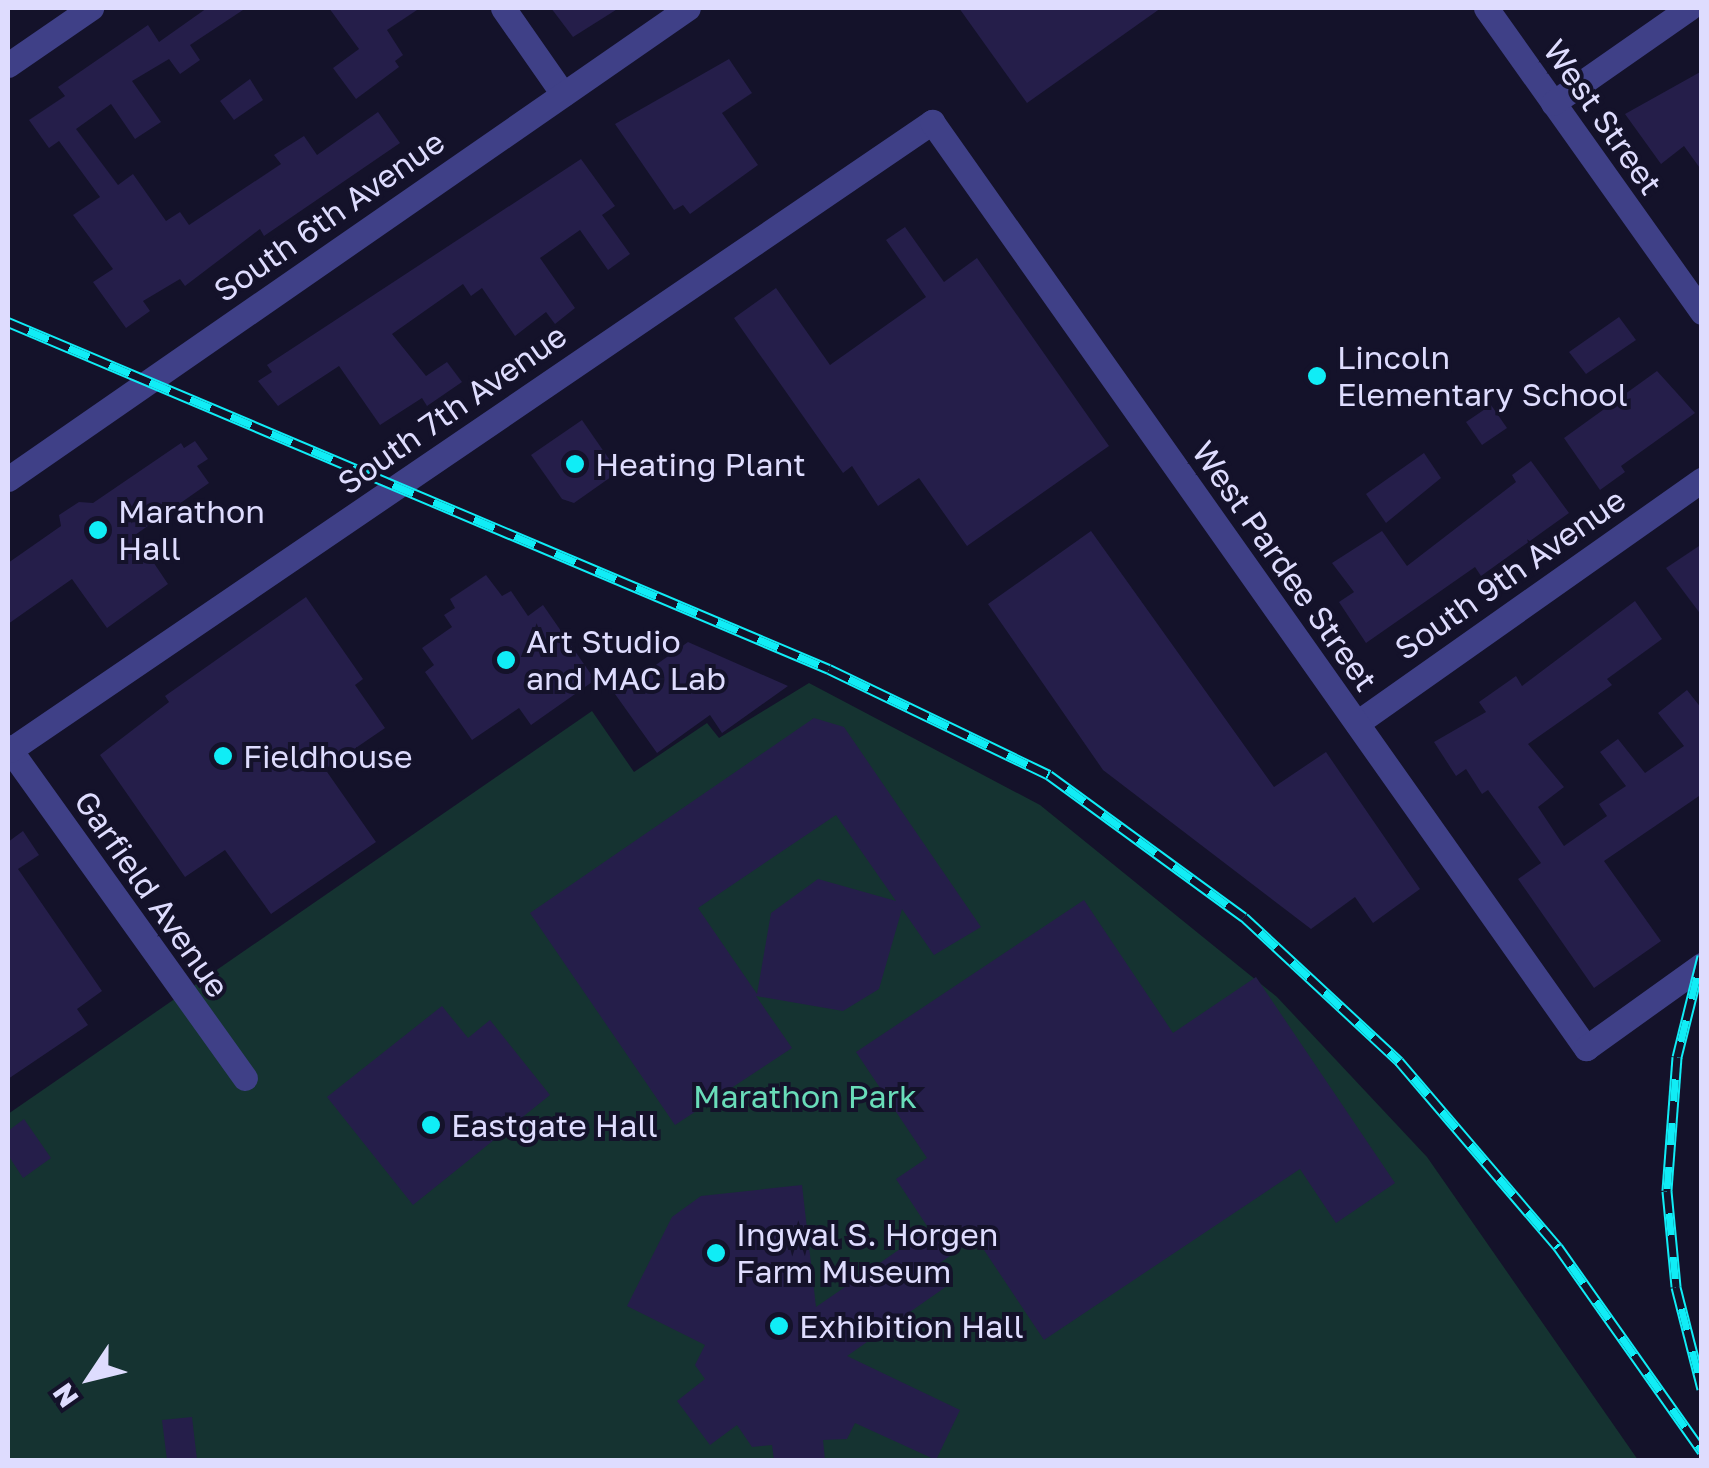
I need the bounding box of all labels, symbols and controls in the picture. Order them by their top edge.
street label: West Street [1536,32,1670,202]
street label: South 6th Avenue [206,122,452,310]
street label: South 7th Avenue [330,316,574,502]
place label: Lincoln Elementary School [1337,339,1628,414]
marker: Lincoln Elementary School [1306,365,1328,387]
street label: West Pardee Street [1184,434,1386,698]
place label: Heating Plant [595,445,806,483]
marker: Heating Plant [564,453,586,475]
street label: South 9th Avenue [1387,480,1633,668]
place label: Marathon Hall [118,493,265,568]
marker: Marathon Hall [87,519,109,541]
place label: Art Studio and MAC Lab [526,623,726,698]
marker: Art Studio and MAC Lab [495,649,517,671]
place label: Fieldhouse [243,737,413,775]
marker: Fieldhouse [212,745,234,767]
street label: Garfield Avenue [67,783,237,1005]
park label: Marathon Park [693,1077,917,1115]
place label: Eastgate Hall [451,1106,658,1144]
marker: Eastgate Hall [420,1114,442,1136]
place label: Ingwal S. Horgen Farm Museum [736,1216,998,1291]
marker: Ingwal S. Horgen Farm Museum [705,1242,727,1264]
place label: Exhibition Hall [799,1307,1024,1345]
marker: Exhibition Hall [768,1315,790,1337]
north arrow [40,1328,140,1428]
text: N [45,1377,85,1414]

